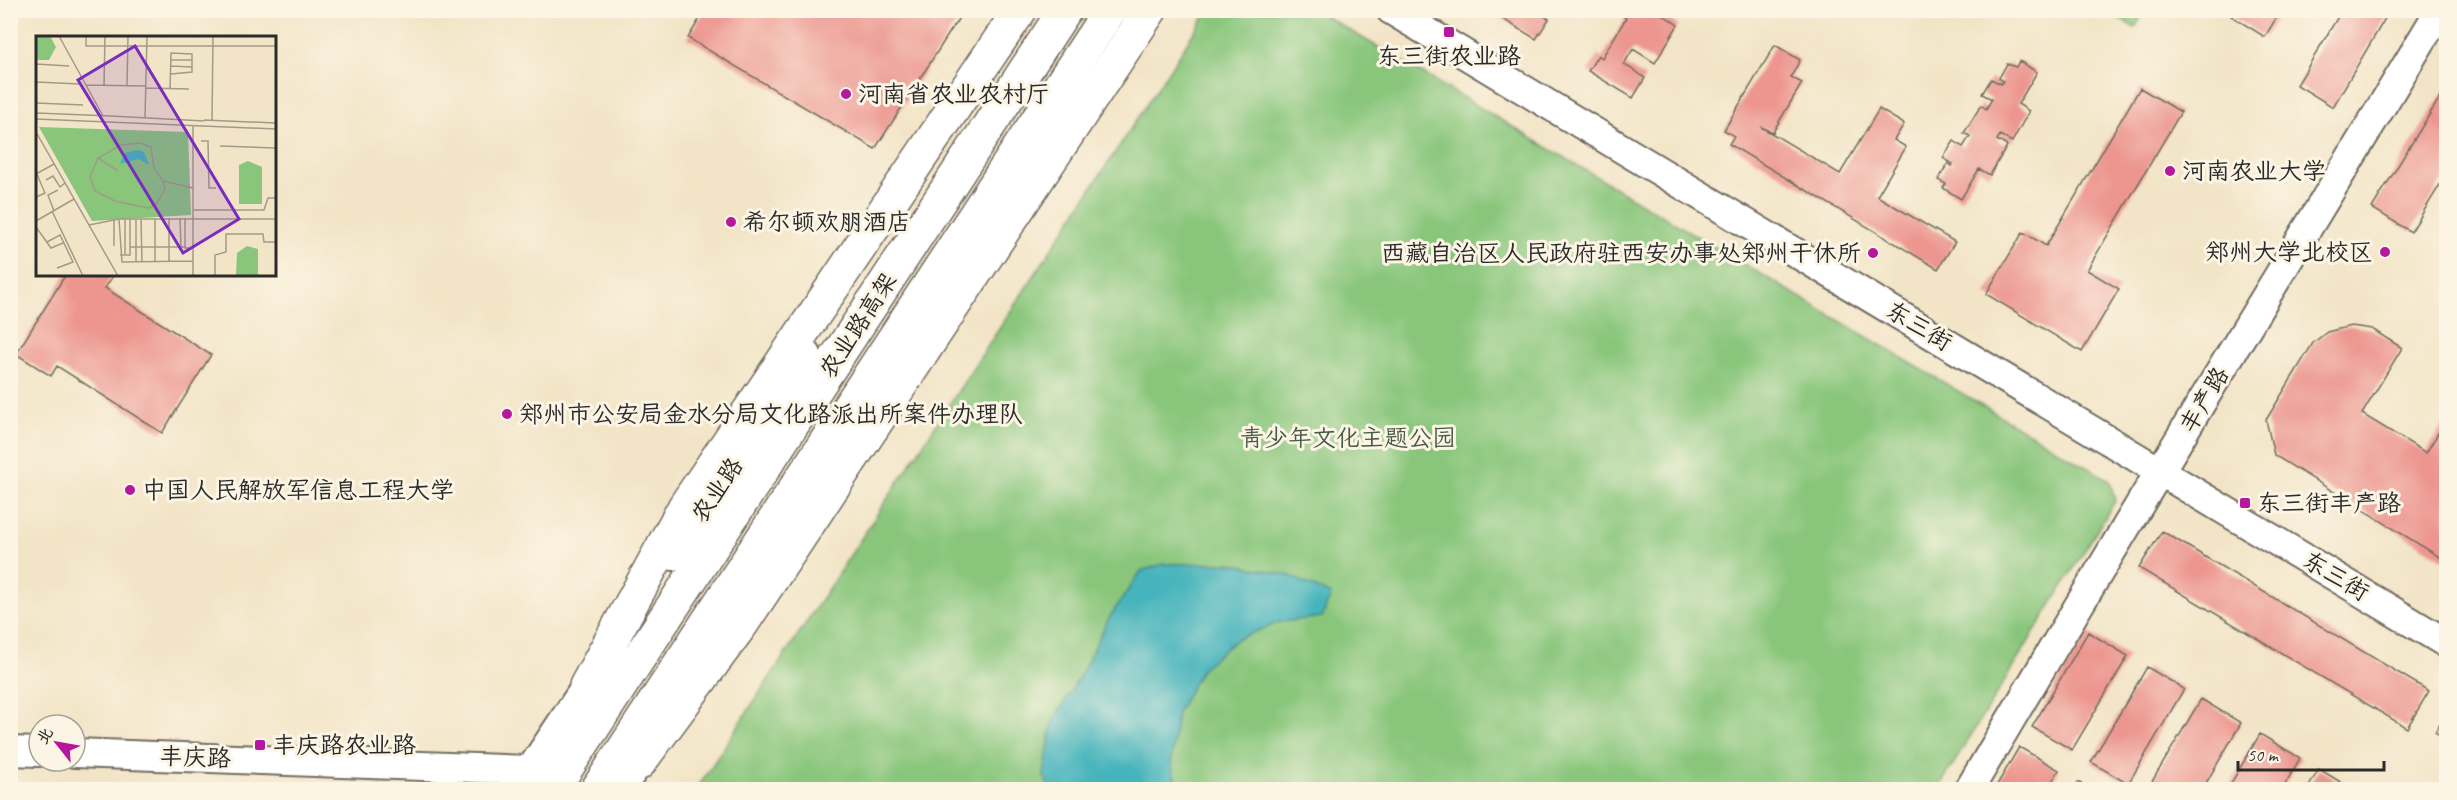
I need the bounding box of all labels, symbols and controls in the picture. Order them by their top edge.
marker: 东三街农业路 [1442,25,1456,39]
inset map [36,36,276,276]
place label: 东三街农业路 [1377,41,1521,71]
place label: 河南省农业农村厅 [858,79,1050,109]
marker: 河南省农业农村厅 [839,87,853,101]
place label: 河南农业大学 [2182,156,2326,186]
marker: 河南农业大学 [2163,164,2177,178]
place label: 希尔顿欢朋酒店 [743,207,911,237]
marker: 希尔顿欢朋酒店 [724,215,738,229]
place label: 郑州大学北校区 [2205,237,2373,267]
place label: 西藏自治区人民政府驻西安办事处郑州干休所 [1381,238,1861,268]
marker: 郑州大学北校区 [2378,245,2392,259]
marker: 西藏自治区人民政府驻西安办事处郑州干休所 [1866,246,1880,260]
street label: 农业路高架 [813,267,903,383]
street label: 东三街 [1880,295,1958,357]
street label: 丰产路 [2173,361,2235,439]
place label: 郑州市公安局金水分局文化路派出所案件办理队 [519,399,1023,429]
marker: 郑州市公安局金水分局文化路派出所案件办理队 [500,407,514,421]
park label: 青少年文化主题公园 [1240,423,1456,453]
street label: 农业路 [684,452,750,528]
place label: 中国人民解放军信息工程大学 [142,475,454,505]
marker: 中国人民解放军信息工程大学 [123,483,137,497]
place label: 东三街丰产路 [2257,488,2401,518]
marker: 东三街丰产路 [2238,496,2252,510]
street label: 东三街 [2297,545,2375,607]
north arrow [27,713,87,773]
text: 北 [32,724,58,748]
place label: 丰庆路农业路 [272,730,416,760]
scale bar [2238,734,2384,772]
marker: 丰庆路农业路 [253,738,267,752]
street label: 丰庆路 [158,741,232,773]
text: 50 m [2247,744,2280,766]

